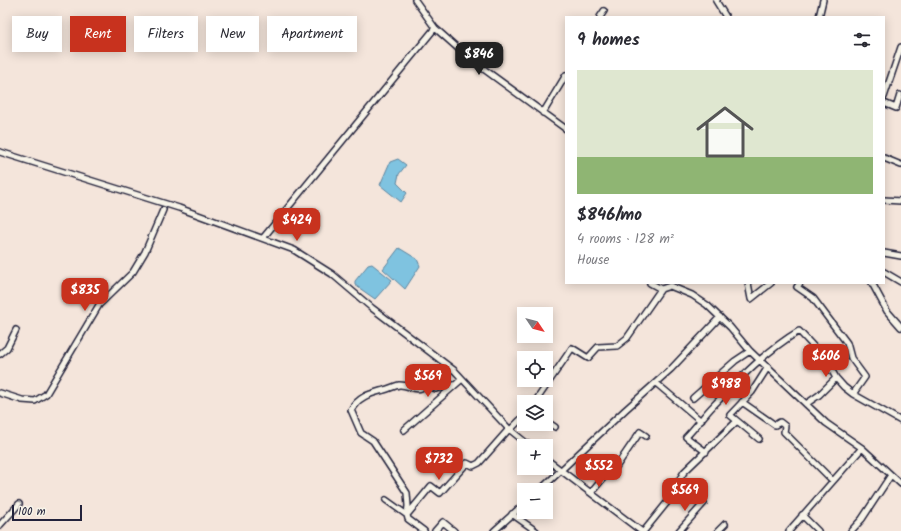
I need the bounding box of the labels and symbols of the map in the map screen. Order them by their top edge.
pin: $846 [455,42,503,76]
pin: $424 [273,208,321,242]
pin: $835 [61,278,109,312]
north arrow [517,307,553,343]
pin: $606 [802,344,850,378]
pin: $569 [404,364,452,398]
pin: $988 [702,372,750,406]
pin: $732 [415,447,463,481]
pin: $552 [575,454,623,488]
pin: $569 [661,478,709,512]
scale bar [12,503,82,522]

